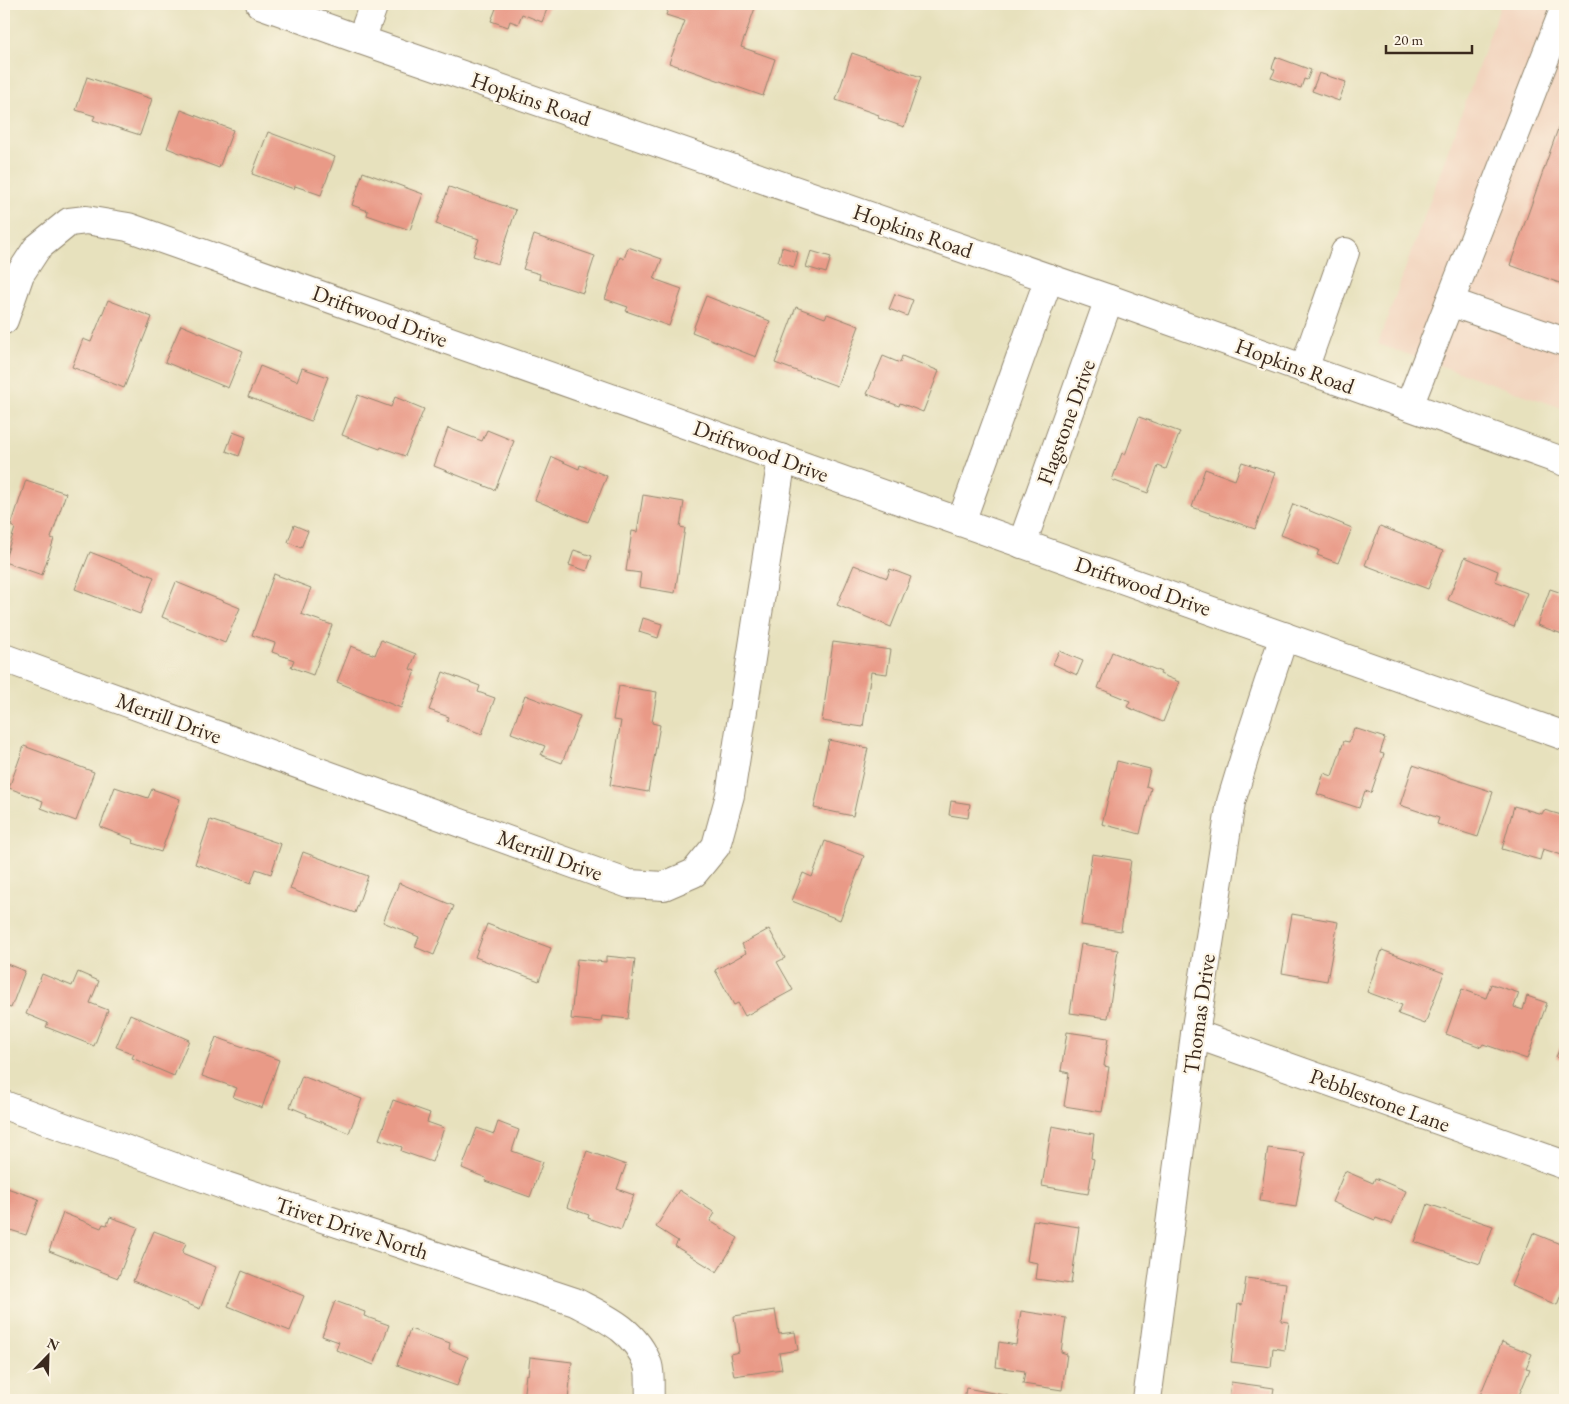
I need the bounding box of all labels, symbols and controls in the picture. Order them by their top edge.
scale bar [1386,22,1473,54]
text: 20 m [1394,30,1423,49]
street label: Hopkins Road [467,65,595,133]
street label: Hopkins Road [849,197,977,265]
street label: Driftwood Drive [308,278,452,354]
street label: Hopkins Road [1231,331,1359,401]
street label: Flagstone Drive [1030,355,1102,489]
street label: Driftwood Drive [689,413,833,489]
street label: Driftwood Drive [1071,549,1215,623]
street label: Merrill Drive [112,686,226,751]
street label: Merrill Drive [493,823,607,888]
street label: Thomas Drive [1176,951,1222,1076]
street label: Pebblestone Lane [1306,1061,1454,1139]
street label: Trivet Drive North [272,1190,432,1266]
north arrow [22,1332,72,1382]
text: N [44,1334,62,1355]

